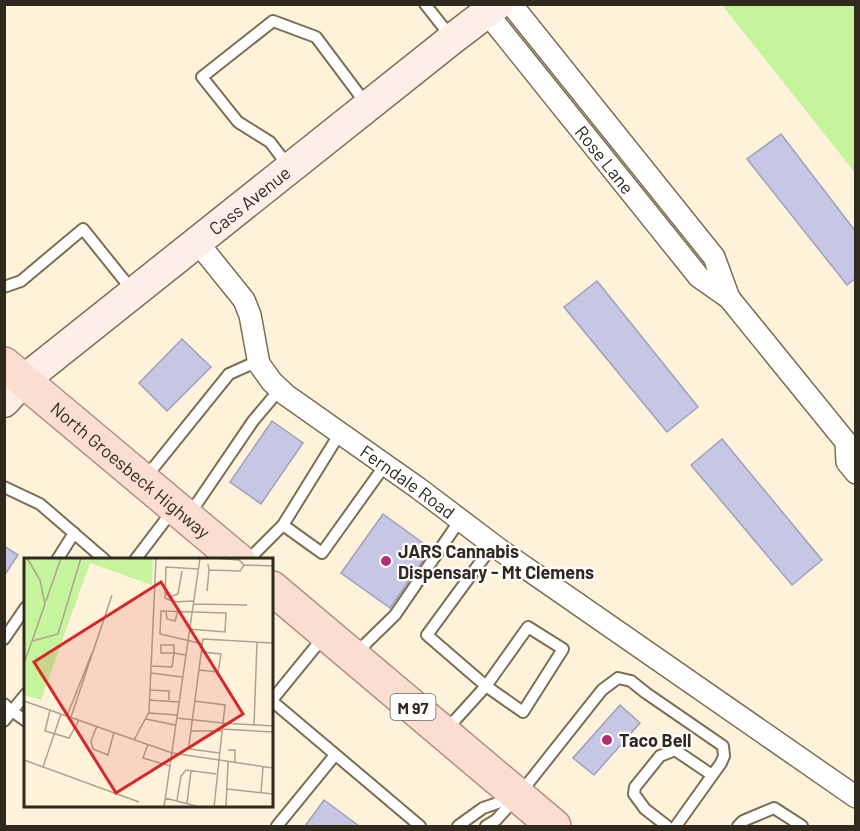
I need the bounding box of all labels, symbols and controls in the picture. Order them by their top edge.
street label: Rose Lane [571,121,639,198]
street label: Cass Avenue [204,161,295,239]
street label: North Groesbeck Highway [46,397,215,543]
street label: Ferndale Road [356,440,460,523]
place label: JARS Cannabis Dispensary - Mt Clemens [398,540,594,583]
marker: JARS Cannabis Dispensary - Mt Clemens [379,554,393,568]
inset map [24,558,273,807]
road number: M 97 [390,694,436,720]
place label: Taco Bell [619,729,691,751]
marker: Taco Bell [600,733,614,747]

